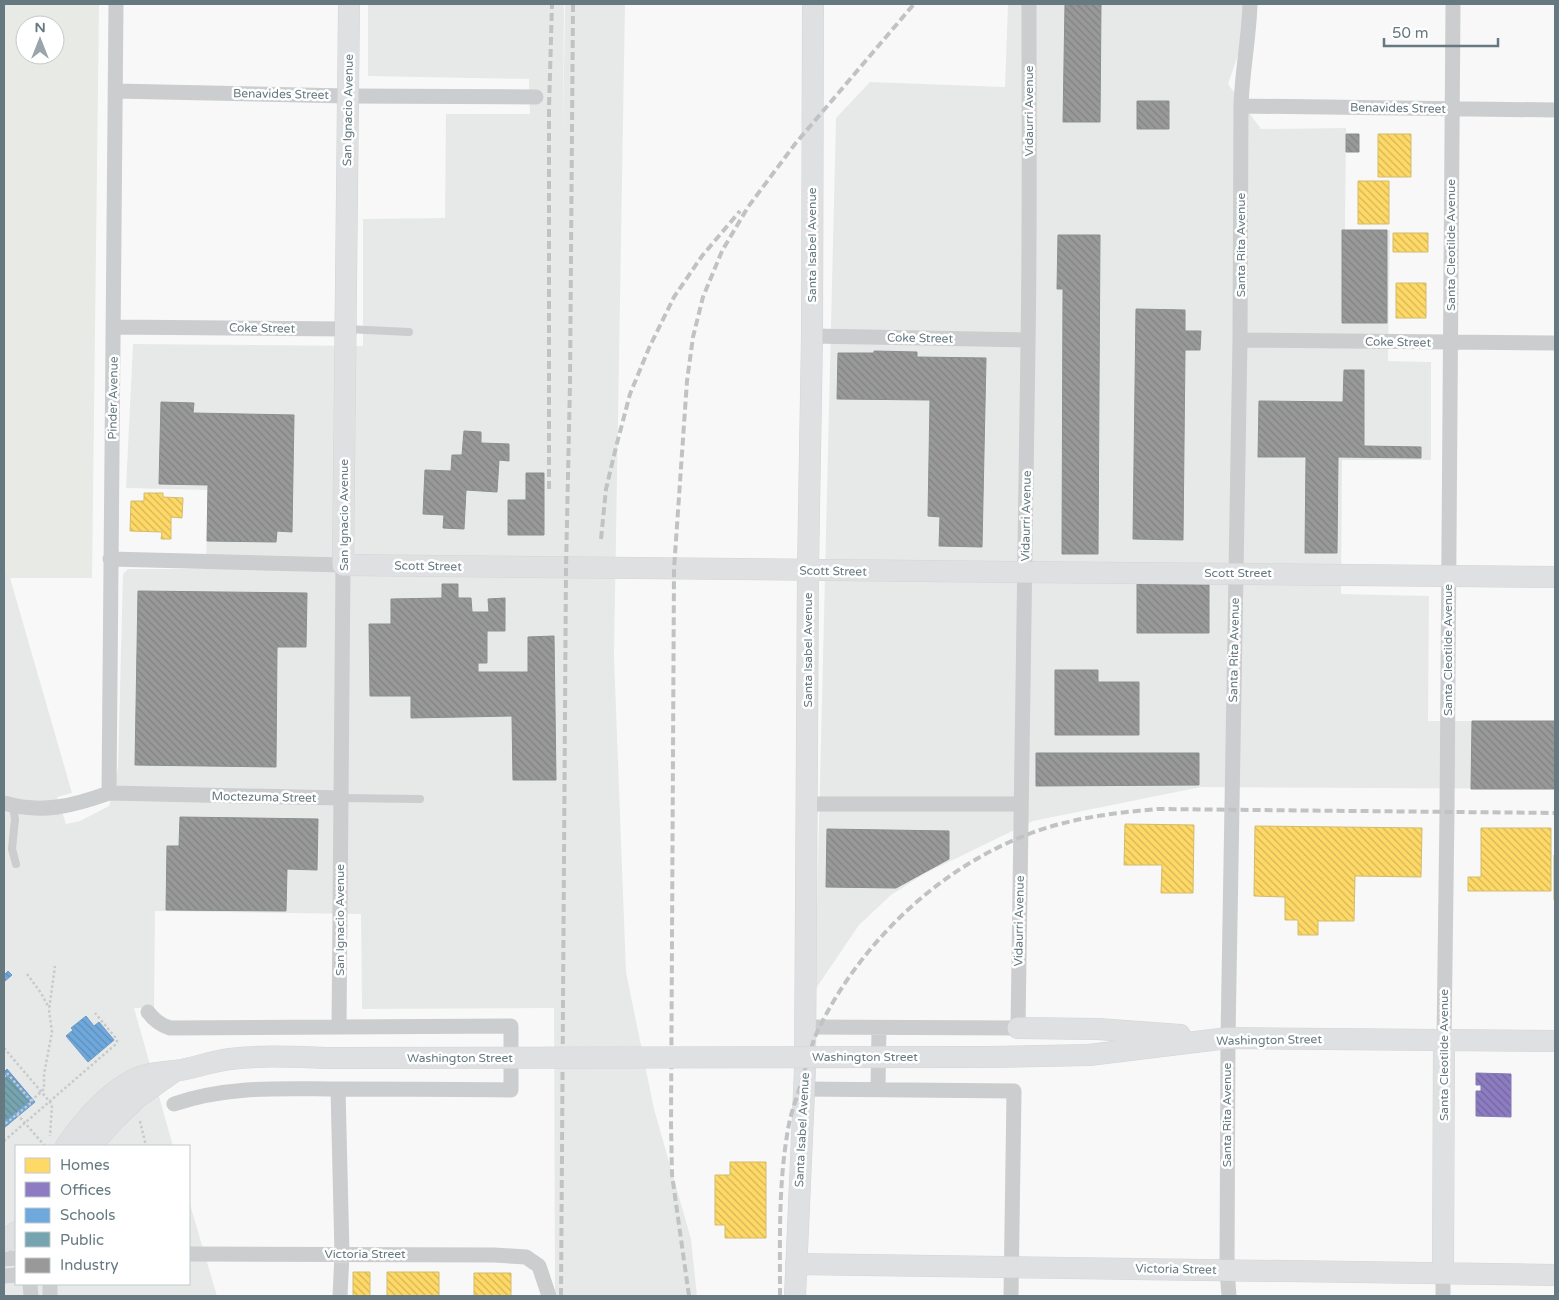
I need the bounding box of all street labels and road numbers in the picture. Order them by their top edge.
street label: San Ignacio Avenue [340,54,356,166]
street label: Vidaurri Avenue [1022,65,1036,157]
street label: Benavides Street [233,86,329,102]
street label: Benavides Street [1350,100,1446,116]
street label: Santa Cleotilde Avenue [1444,179,1458,311]
street label: Santa Isabel Avenue [805,187,819,302]
street label: Santa Rita Avenue [1234,192,1248,297]
street label: Coke Street [229,320,296,336]
street label: Coke Street [887,330,954,346]
street label: Coke Street [1365,334,1432,350]
street label: Pinder Avenue [105,356,121,440]
street label: San Ignacio Avenue [337,459,351,571]
street label: Vidaurri Avenue [1018,470,1034,562]
street label: Scott Street [394,558,462,574]
street label: Scott Street [799,563,867,579]
street label: Scott Street [1204,566,1272,580]
street label: Santa Cleotilde Avenue [1441,584,1455,716]
street label: Santa Isabel Avenue [801,592,815,707]
street label: Santa Rita Avenue [1226,597,1242,702]
street label: Moctezuma Street [211,789,317,805]
street label: San Ignacio Avenue [333,864,347,976]
street label: Vidaurri Avenue [1011,875,1027,967]
street label: Santa Cleotilde Avenue [1437,989,1451,1121]
street label: Washington Street [1216,1032,1322,1048]
street label: Washington Street [812,1050,918,1064]
street label: Washington Street [407,1051,513,1065]
street label: Santa Rita Avenue [1220,1062,1234,1167]
street label: Santa Isabel Avenue [792,1072,812,1188]
street label: Victoria Street [324,1247,406,1261]
street label: Victoria Street [1135,1261,1217,1277]

